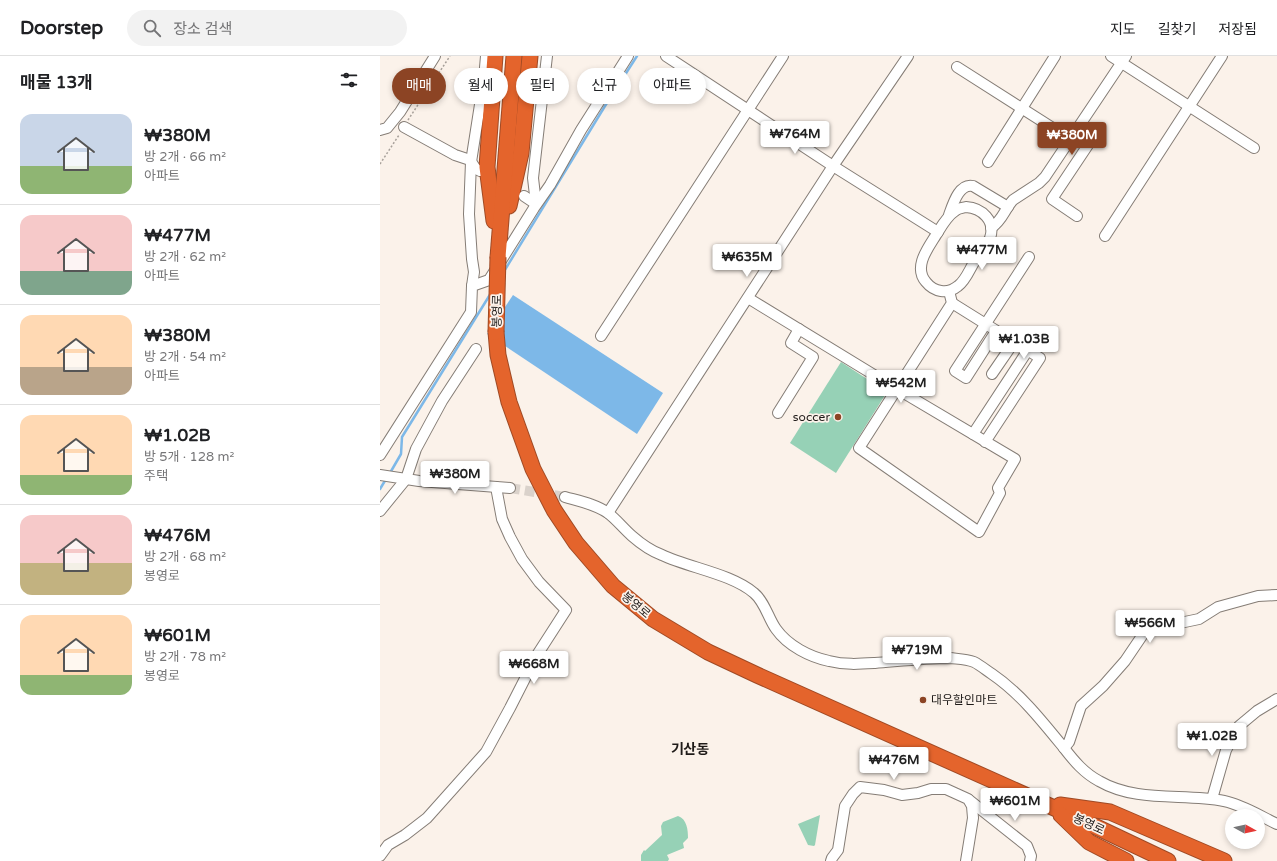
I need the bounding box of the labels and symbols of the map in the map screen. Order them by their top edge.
pin: ₩764M [767,121,823,155]
pin: ₩380M [1044,122,1100,156]
pin: ₩477M [954,237,1010,271]
pin: ₩635M [719,244,775,278]
street label: 봉영로 [490,294,504,328]
pin: ₩1.03B [991,326,1057,360]
pin: ₩542M [873,370,929,404]
place label: soccer [793,410,830,424]
marker: soccer [833,412,843,422]
pin: ₩380M [427,461,483,495]
street label: 봉영로 [619,589,653,621]
pin: ₩566M [1122,610,1178,644]
pin: ₩719M [889,637,945,671]
pin: ₩668M [506,651,562,685]
place label: 대우할인마트 [931,693,997,707]
marker: 대우할인마트 [918,695,928,705]
pin: ₩1.02B [1179,723,1245,757]
district label: 기산동 [671,741,709,758]
pin: ₩476M [866,747,922,781]
pin: ₩601M [987,788,1043,822]
north arrow [1225,809,1265,849]
street label: 봉영로 [1071,811,1107,837]

